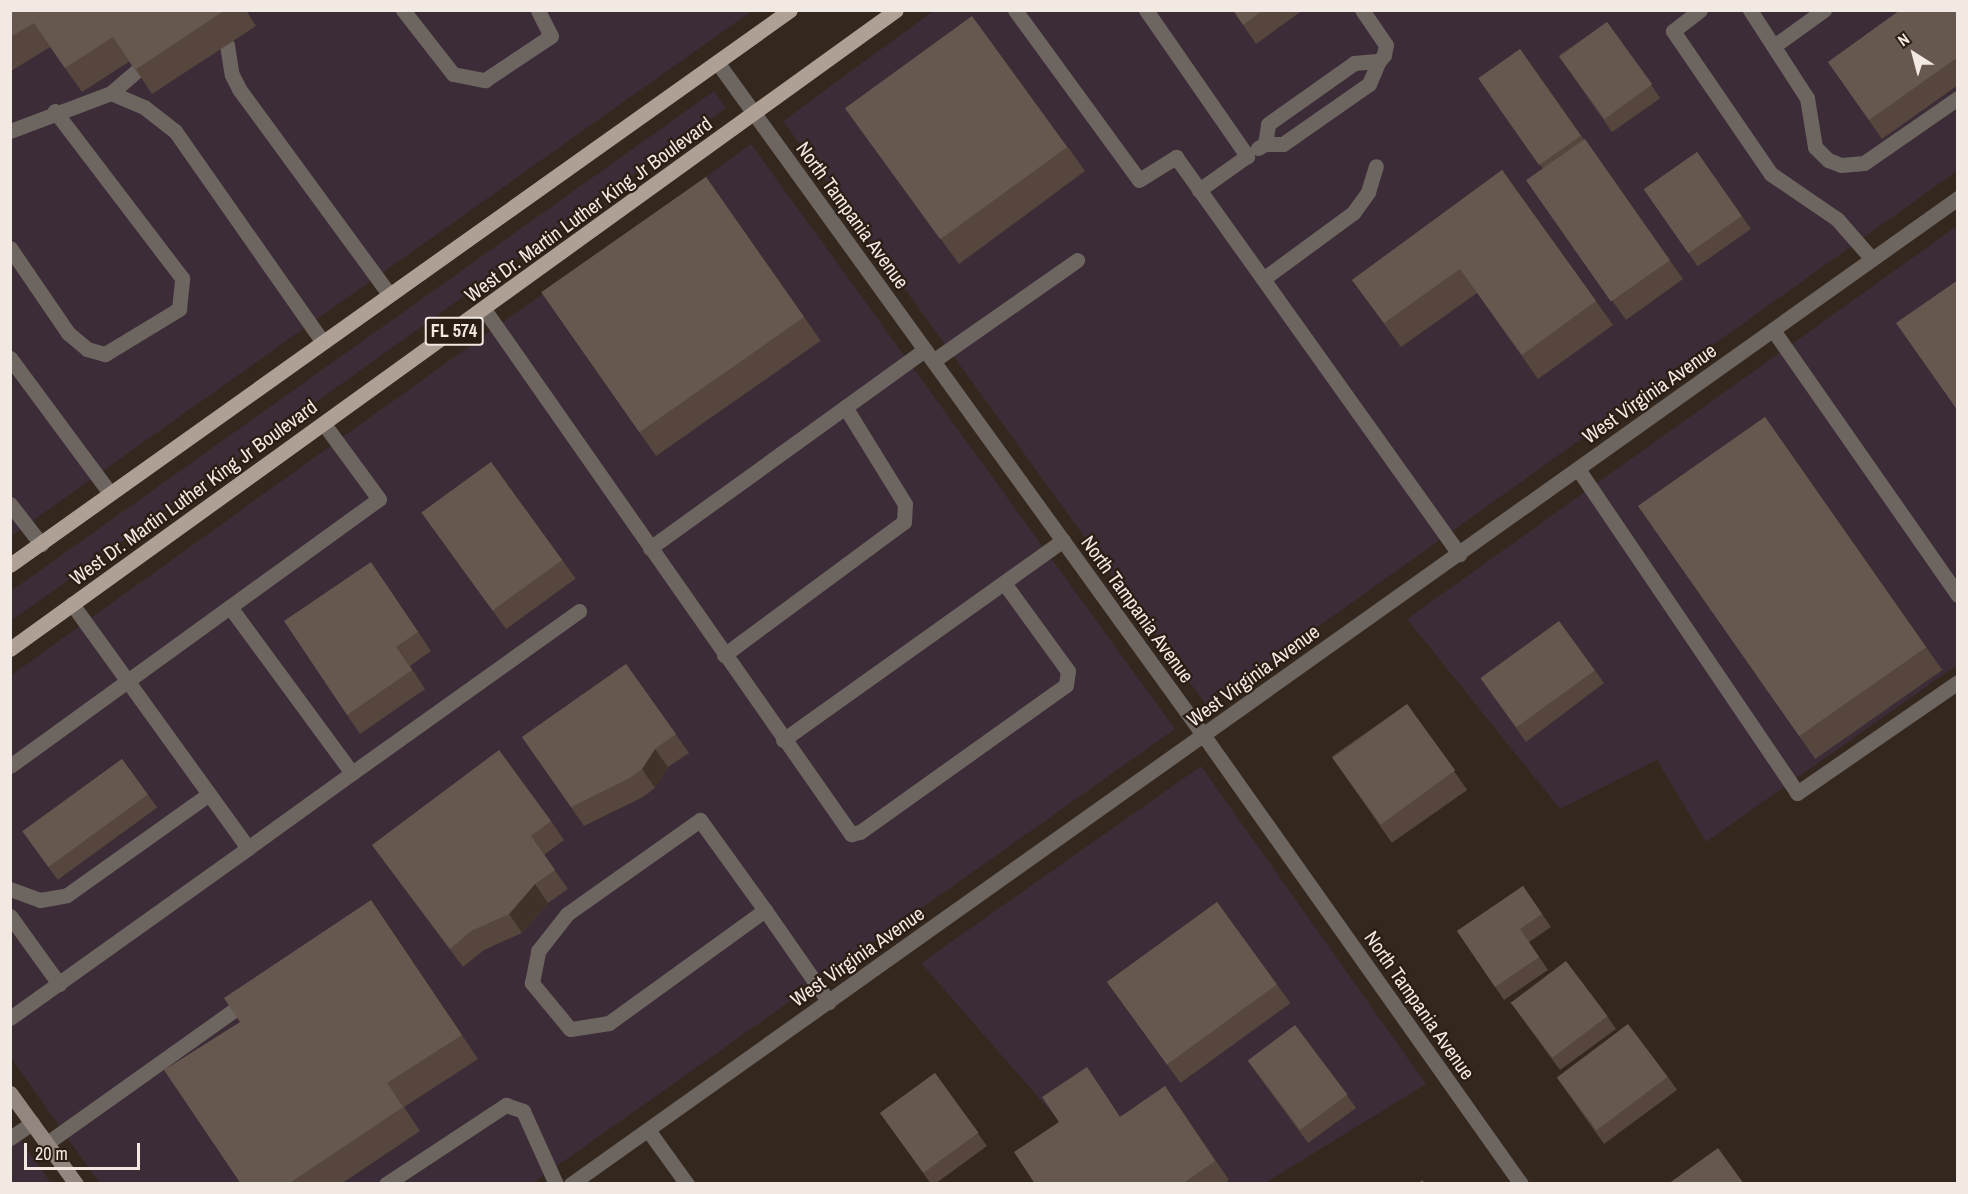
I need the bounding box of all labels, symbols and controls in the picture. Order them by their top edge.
north arrow [1884,24,1944,84]
text: N [1893,28,1914,51]
street label: West Dr. Martin Luther King Jr Boulevard [460,111,716,307]
street label: North Tampania Avenue [791,136,915,294]
road number: FL 574 [424,316,484,346]
street label: West Virginia Avenue [1577,338,1721,448]
street label: West Dr. Martin Luther King Jr Boulevard [65,394,321,590]
street label: North Tampania Avenue [1076,530,1200,688]
street label: West Virginia Avenue [1182,619,1324,731]
street label: West Virginia Avenue [785,901,929,1011]
street label: North Tampania Avenue [1359,926,1481,1084]
scale bar [27,1131,142,1169]
text: 20 m [35,1141,68,1166]

